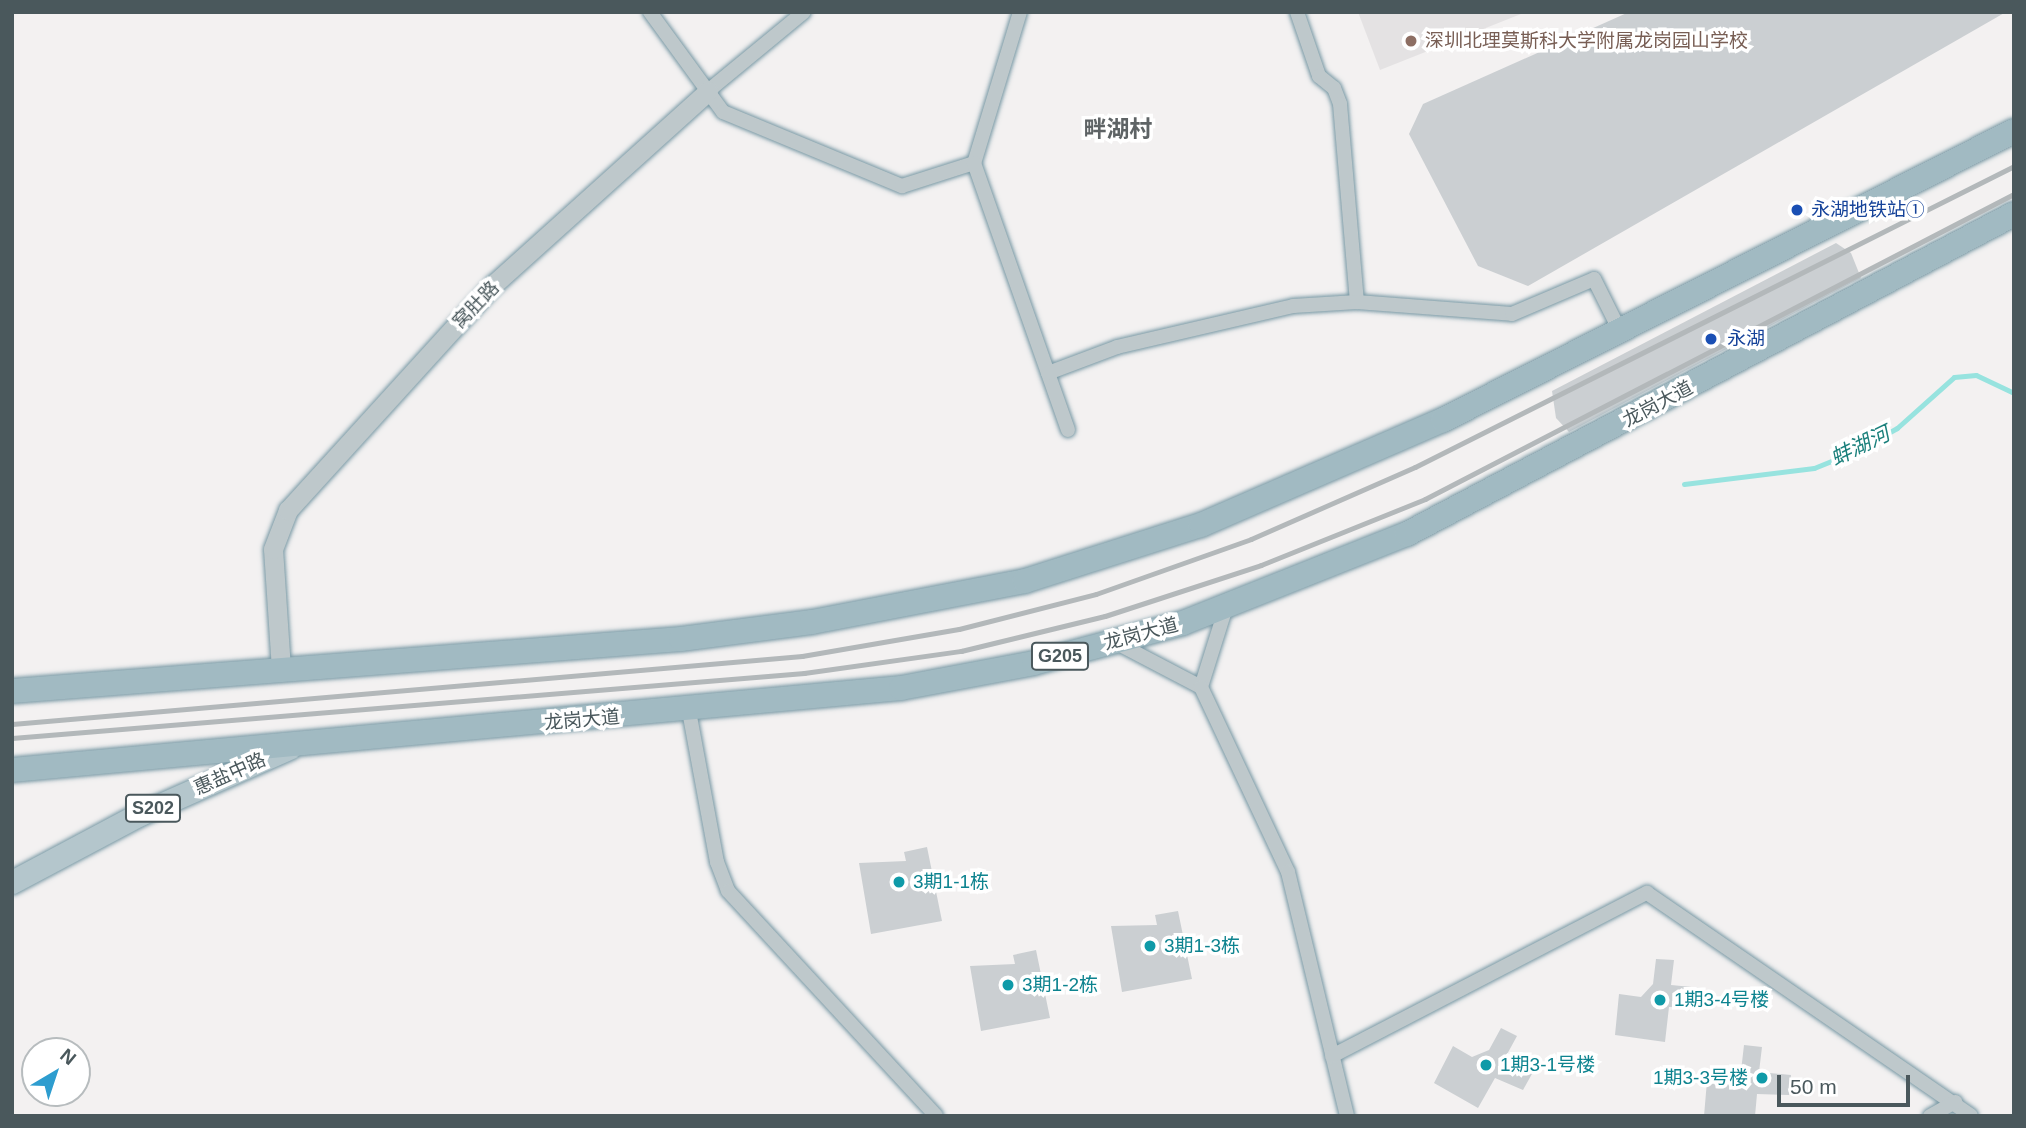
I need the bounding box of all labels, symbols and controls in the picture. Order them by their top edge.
place label: 深圳北理莫斯科大学附属龙岗园山学校 [1425,30,1748,52]
marker: 深圳北理莫斯科大学附属龙岗园山学校 [1403,33,1419,49]
district label: 畔湖村 [1084,115,1152,143]
place label: 永湖地铁站① [1811,199,1925,221]
marker: 永湖地铁站① [1789,202,1805,218]
street label: 窝肚路 [448,277,504,333]
place label: 永湖 [1727,328,1765,350]
marker: 永湖 [1701,329,1721,349]
street label: 龙岗大道 [1619,376,1697,432]
water label: 蚌湖河 [1826,421,1894,471]
street label: 龙岗大道 [1101,613,1181,655]
road number: G205 [1030,642,1090,670]
street label: 龙岗大道 [543,705,621,735]
street label: 惠盐中路 [191,748,269,800]
road number: S202 [123,794,183,822]
place label: 3期1-1栋 [913,871,989,893]
marker: 3期1-1栋 [891,874,907,890]
place label: 3期1-3栋 [1164,935,1240,957]
marker: 3期1-3栋 [1142,938,1158,954]
place label: 3期1-2栋 [1022,974,1098,996]
marker: 3期1-2栋 [1000,977,1016,993]
place label: 1期3-4号楼 [1674,989,1769,1011]
marker: 1期3-4号楼 [1652,992,1668,1008]
north arrow [21,1037,91,1107]
text: N [56,1044,80,1069]
place label: 1期3-1号楼 [1500,1054,1595,1076]
marker: 1期3-1号楼 [1478,1057,1494,1073]
scale bar [1781,1062,1914,1106]
place label: 1期3-3号楼 [1653,1067,1748,1089]
marker: 1期3-3号楼 [1754,1070,1770,1086]
text: 50 m [1790,1075,1837,1098]

